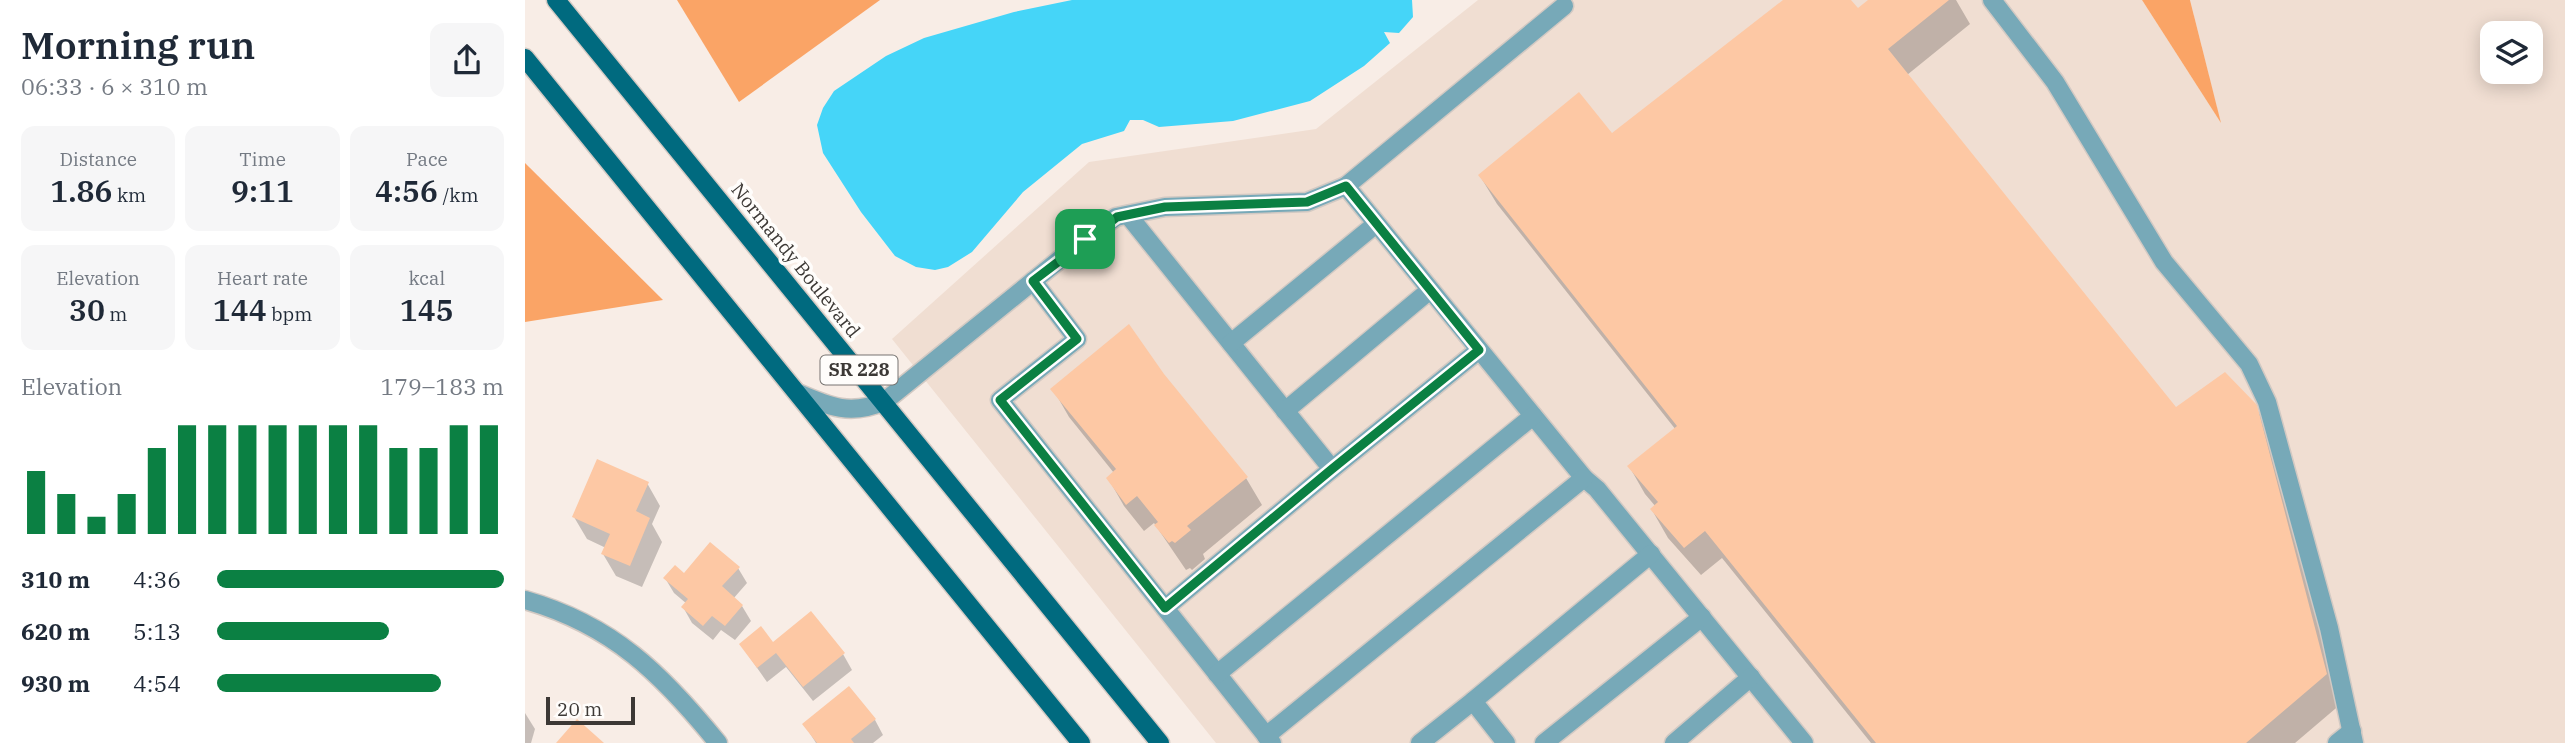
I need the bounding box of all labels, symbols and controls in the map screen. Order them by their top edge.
text: Morning run [21,20,255,69]
map controls [2480,21,2543,84]
button: layers [2480,21,2543,84]
button: share [430,23,504,97]
text: 06:33 · 6 × 310 m [21,71,208,101]
text: Distance [59,147,137,171]
text: Time [239,147,286,171]
text: Pace [406,147,448,171]
text: 1.86 [50,171,113,210]
text: 9:11 [231,171,294,210]
text: 4:56 [375,171,438,210]
street label: Normandy Boulevard [726,178,866,342]
text: km [113,183,146,207]
text: /km [438,183,479,207]
pin [1055,209,1115,269]
icon: arrive [1066,220,1104,258]
text: Elevation [56,266,140,290]
text: Heart rate [217,266,308,290]
text: kcal [409,266,445,290]
text: 30 [69,290,105,329]
text: 144 [213,290,267,329]
text: 145 [400,290,454,329]
text: m [105,302,127,326]
text: bpm [267,302,312,326]
road number: SR 228 [821,356,897,384]
text: Elevation [21,371,122,401]
text: 179–183 m [380,371,504,401]
text: 310 m [21,564,90,594]
text: 4:36 [133,564,181,594]
text: 620 m [21,616,90,646]
text: 5:13 [133,616,181,646]
text: 930 m [21,668,90,698]
text: 4:54 [133,668,181,698]
scale bar [546,694,635,726]
text: 20 m [557,697,602,721]

